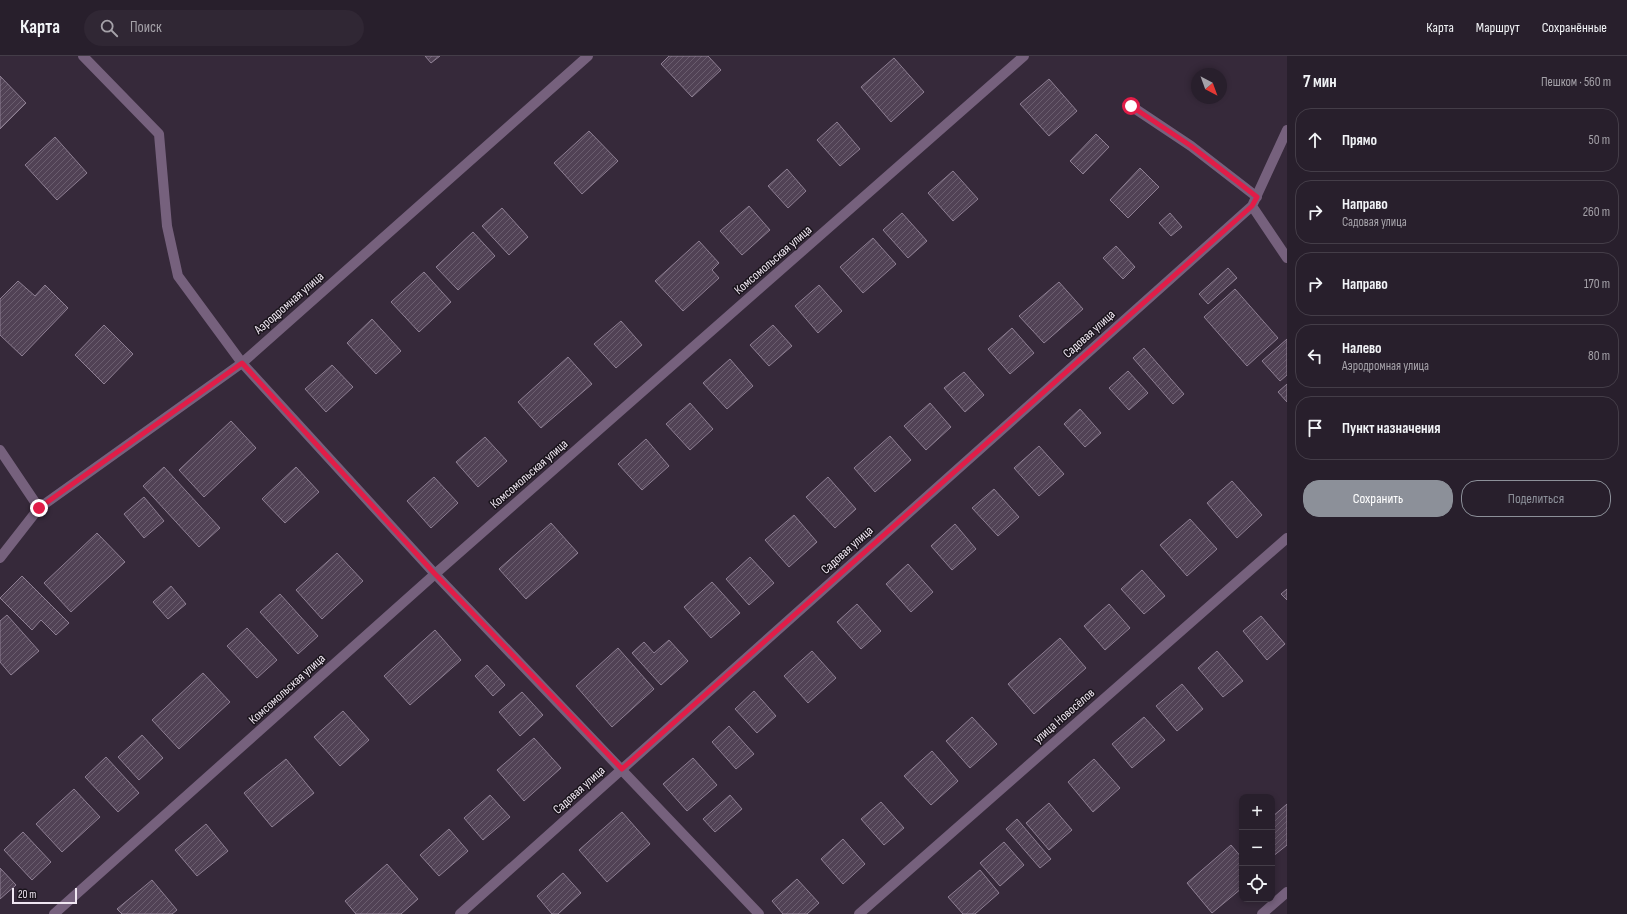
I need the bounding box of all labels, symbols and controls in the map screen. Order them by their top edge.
search box [84,10,364,46]
text: Карта [20,16,60,39]
icon: search [98,17,120,39]
text: Поиск [130,18,162,37]
text: Карта [1426,19,1454,36]
text: Маршрут [1476,19,1520,36]
text: Сохранённые [1542,19,1607,36]
north arrow [1191,68,1227,104]
text: 7 мин [1303,72,1337,92]
text: Пешком · 560 m [1541,74,1611,90]
route start [1122,97,1140,115]
icon: ahead [1304,129,1326,151]
text: Прямо [1342,131,1377,150]
text: 50 m [1589,132,1610,148]
text: Направо [1342,195,1388,214]
icon: right [1304,201,1326,223]
text: 260 m [1583,204,1610,220]
text: Садовая улица [1342,214,1407,230]
street label: Комсомольская улица [731,222,815,298]
street label: Аэродромная улица [250,268,327,338]
icon: right [1304,273,1326,295]
text: Направо [1342,275,1388,294]
text: 170 m [1584,276,1610,292]
street label: Садовая улица [1060,306,1118,362]
text: Налево [1342,339,1382,358]
icon: left [1304,345,1326,367]
text: 80 m [1588,348,1610,364]
text: Аэродромная улица [1342,358,1429,374]
icon: arrive [1304,417,1326,439]
text: Пункт назначения [1342,419,1440,438]
street label: Комсомольская улица [487,436,571,512]
button: Сохранить [1303,480,1453,517]
button: Поделиться [1461,480,1611,517]
route end [30,499,48,517]
street label: Садовая улица [818,522,876,578]
street label: Комсомольская улица [245,650,329,728]
street label: улица Новосёлов [1030,685,1098,747]
street label: Садовая улица [550,762,608,818]
map controls [1239,794,1275,902]
button: + [1239,794,1275,830]
button: − [1239,830,1275,866]
button: locate [1239,866,1275,902]
scale bar [12,886,77,905]
text: 20 m [18,888,36,901]

